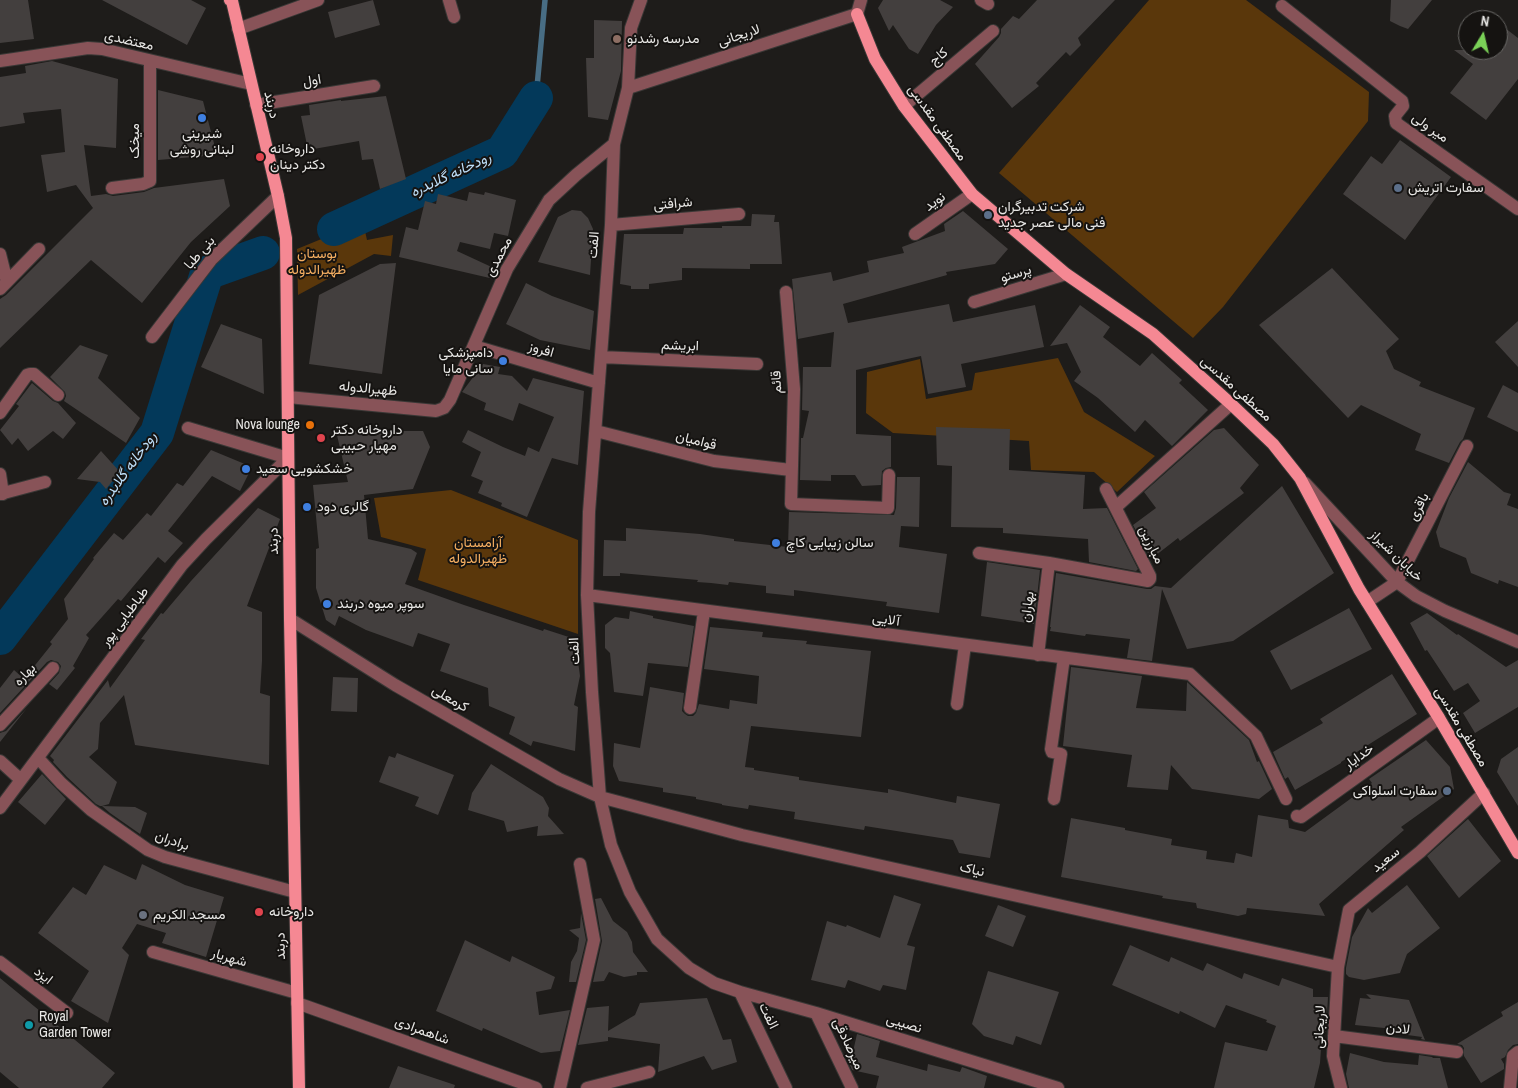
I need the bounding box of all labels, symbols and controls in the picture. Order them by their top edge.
north arrow [1458,10,1508,60]
text: N [1480,12,1491,31]
street label: لاریجانی [716,21,762,51]
street label: معتضدی [103,27,155,55]
place label: مدرسه رشدنو [627,31,700,47]
marker: مدرسه رشدنو [611,33,623,45]
street label: کاج [926,44,952,70]
street label: اول [302,71,322,91]
street label: مصطفی مقدسی [904,82,970,164]
street label: دربند [260,90,282,120]
street label: میر ولی [1408,109,1452,147]
marker: شیرینی لبنانی روشی [196,112,208,124]
street label: میخک [127,123,143,159]
place label: شیرینی لبنانی روشی [170,126,234,158]
place label: داروخانه دکتر دینان [270,141,325,174]
water label: رودخانه گلابدره [408,148,494,202]
marker: داروخانه دکتر دینان [254,151,266,163]
place label: سفارت اتریش [1408,180,1483,196]
marker: سفارت اتریش [1392,182,1404,194]
street label: نوید [921,189,949,215]
street label: شرافتی [653,194,693,214]
place label: شرکت تدبیرگران فنی مالی عصر جدید [998,199,1105,232]
marker: شرکت تدبیرگران فنی مالی عصر جدید [982,209,994,221]
street label: الفت [585,231,603,259]
street label: بنی طبا [181,233,219,273]
street label: محمدی [482,234,516,280]
park label: بوستان ظهیرالدوله [288,246,346,278]
street label: پرستو [999,261,1033,287]
street label: ابریشم [661,337,699,355]
street label: افروز [526,338,556,362]
place label: دامپزشکی سانی مایا [438,345,493,378]
street label: مصطفی مقدسی [1197,353,1275,425]
marker: دامپزشکی سانی مایا [497,355,509,367]
street label: قائم [768,370,786,394]
street label: ظهیرالدوله [338,378,398,400]
place label: Nova lounge [236,417,300,433]
marker: Nova lounge [304,419,316,431]
place label: داروخانه دکتر مهیار حبیبی [331,422,402,454]
water label: رودخانه گلابدره [95,428,161,510]
street label: قوامیان [674,428,718,454]
marker: داروخانه دکتر مهیار حبیبی [315,432,327,444]
place label: خشکشویی سعید [256,461,353,477]
marker: خشکشویی سعید [240,463,252,475]
street label: باقری [1405,490,1433,524]
place label: گالری دود [317,499,369,515]
marker: گالری دود [301,501,313,513]
street label: مبارزین [1135,523,1167,567]
street label: خیابان شیراز [1366,526,1426,586]
street label: دربند [265,527,283,555]
park label: آرامستان ظهیرالدوله [449,535,507,568]
place label: سالن زیبایی کاچ [786,535,873,551]
marker: سالن زیبایی کاچ [770,537,782,549]
street label: طباطبایی پور [97,584,153,650]
street label: بهاران [1018,590,1038,624]
place label: سوپر میوه دربند [337,596,424,612]
marker: سوپر میوه دربند [321,598,333,610]
street label: آلایی [871,610,901,630]
street label: الفت [566,637,584,665]
street label: بهاره [10,660,40,690]
street label: کرمعلی [429,682,471,716]
street label: مصطفی مقدسی [1431,684,1491,770]
street label: خدایار [1341,741,1377,773]
place label: سفارت اسلواکی [1353,783,1437,799]
marker: سفارت اسلواکی [1441,785,1453,797]
street label: برادران [153,827,191,855]
street label: سعید [1368,844,1404,876]
street label: نیاک [958,859,986,881]
place label: داروخانه [269,904,314,920]
marker: داروخانه [253,906,265,918]
place label: مسجد الکریم [153,907,226,923]
marker: مسجد الکریم [137,909,149,921]
street label: دربند [272,932,290,960]
street label: شهریار [209,945,249,971]
street label: ایزد [30,964,56,988]
street label: الفت [754,1000,782,1032]
street label: لاریجانی [1310,1005,1330,1049]
place label: Royal Garden Tower [39,1009,111,1042]
street label: نصیبی [884,1011,924,1037]
street label: شاهمرادی [392,1013,452,1049]
street label: میرصادقی [829,1016,867,1072]
marker: Royal Garden Tower [23,1019,35,1031]
street label: لادن [1385,1019,1411,1039]

